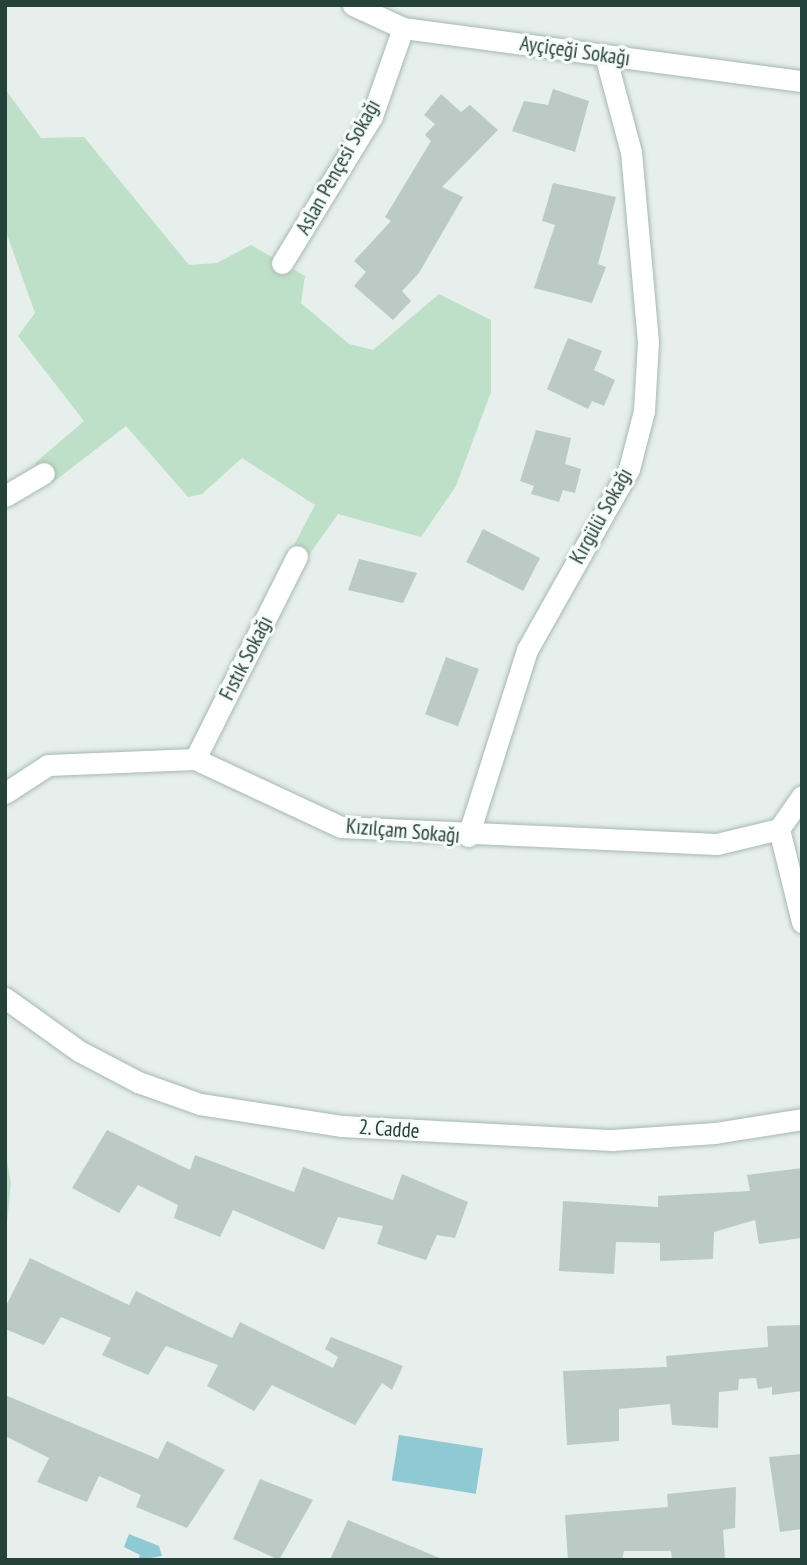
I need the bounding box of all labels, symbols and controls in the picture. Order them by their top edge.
street label: Ayçiçeği Sokağı [518,31,632,71]
street label: Aslan Pençesi Sokağı [290,95,386,239]
street label: Kırgülü Sokağı [564,464,638,568]
street label: Fıstık Sokağı [214,612,278,704]
street label: Kızılçam Sokağı [345,813,461,849]
street label: 2. Cadde [357,1114,421,1144]

